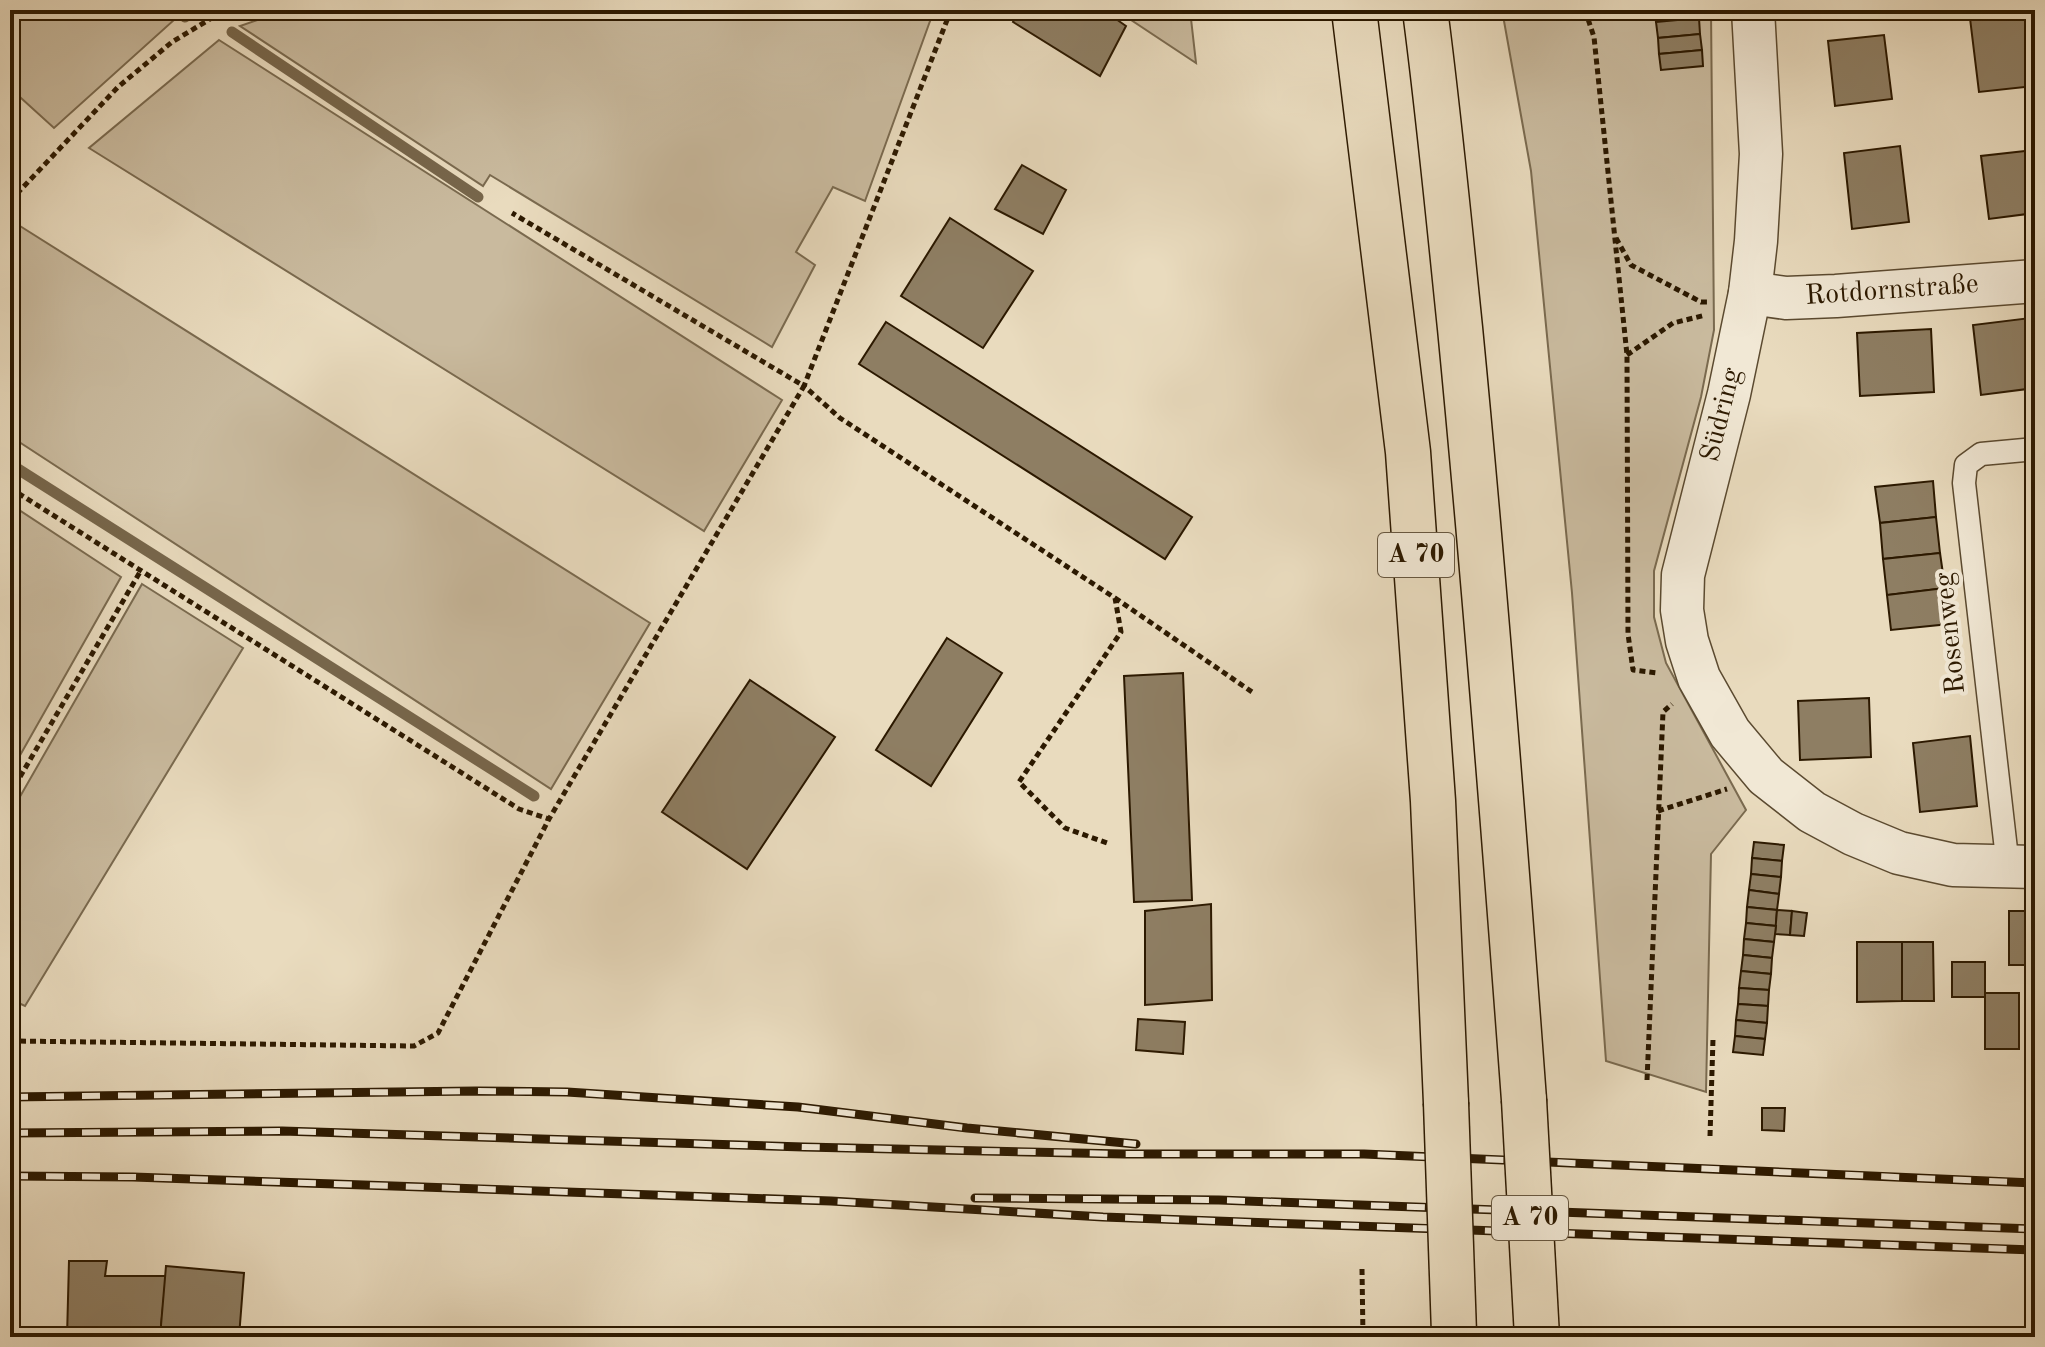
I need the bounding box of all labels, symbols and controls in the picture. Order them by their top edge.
street label: Rotdornstraße [1804,271,1980,311]
street label: Südring [1697,365,1747,465]
road number: A 70 [1378,533,1454,577]
street label: Rosenweg [1931,571,1971,695]
road number: A 70 [1492,1196,1568,1240]

